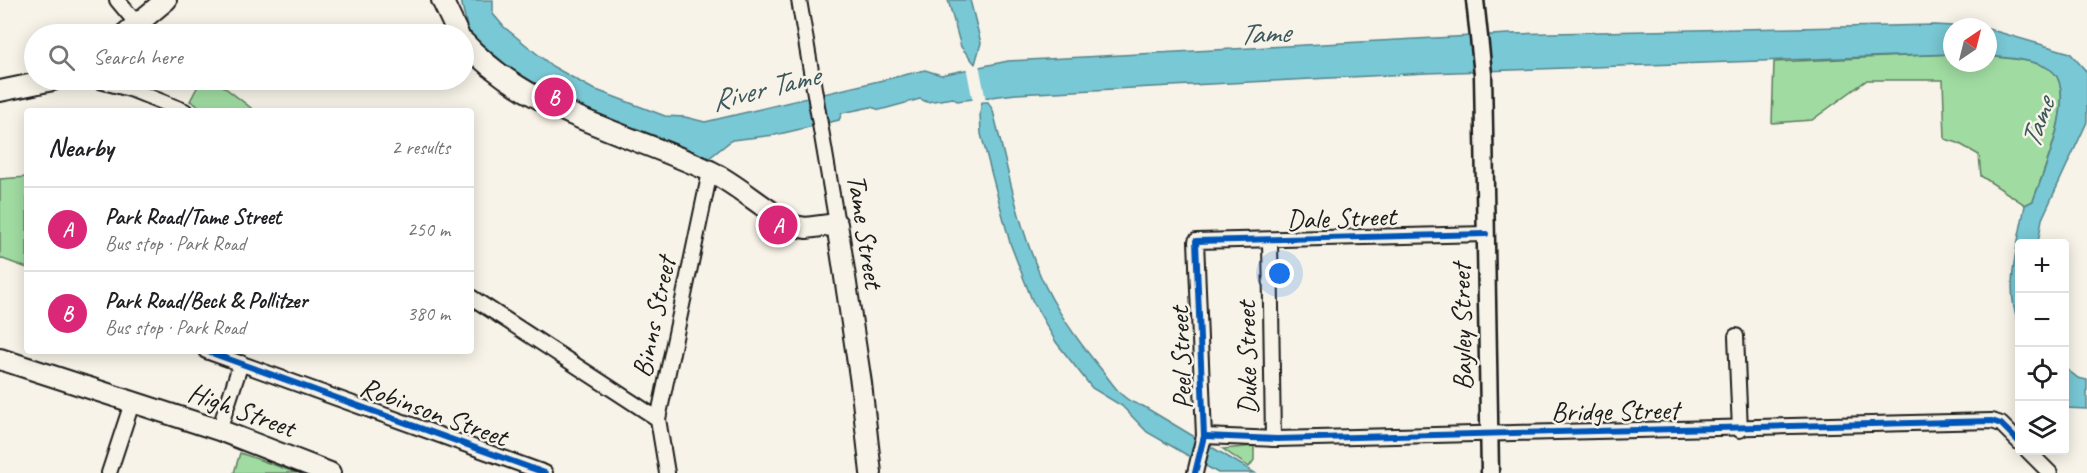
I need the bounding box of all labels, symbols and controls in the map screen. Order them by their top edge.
water label: Tame [1238,12,1295,53]
north arrow [1943,18,1997,72]
search box [24,24,474,90]
icon: search [45,41,78,74]
text: Search here [93,43,183,71]
water label: River Tame [707,55,827,120]
pin: B [534,74,574,120]
water label: Tame [2011,89,2065,153]
text: Nearby [48,131,113,164]
text: 2 results [391,135,450,160]
street label: Tame Street [839,172,892,293]
street label: Dale Street [1286,198,1399,237]
pin: A [758,202,798,248]
text: Park Road/Tame Street [105,203,281,231]
text: A [62,217,73,242]
text: 250 m [407,217,450,242]
text: Bus stop · Park Road [105,231,246,256]
map controls [2015,239,2069,455]
button: + [2015,239,2069,293]
street label: Binns Street [624,250,684,380]
your location [1265,259,1294,288]
street label: Bayley Street [1443,260,1480,391]
text: Park Road/Beck & Pollitzer [105,287,307,315]
button: − [2015,293,2069,347]
street label: Duke Street [1228,298,1265,415]
text: B [62,301,73,326]
text: 380 m [407,301,450,326]
street label: Peel Street [1161,303,1200,410]
text: Bus stop · Park Road [105,315,246,340]
button: locate [2015,347,2069,401]
street label: Robinson Street [356,369,515,455]
street label: High Street [184,374,303,446]
street label: Bridge Street [1551,392,1683,429]
button: layers [2015,401,2069,455]

